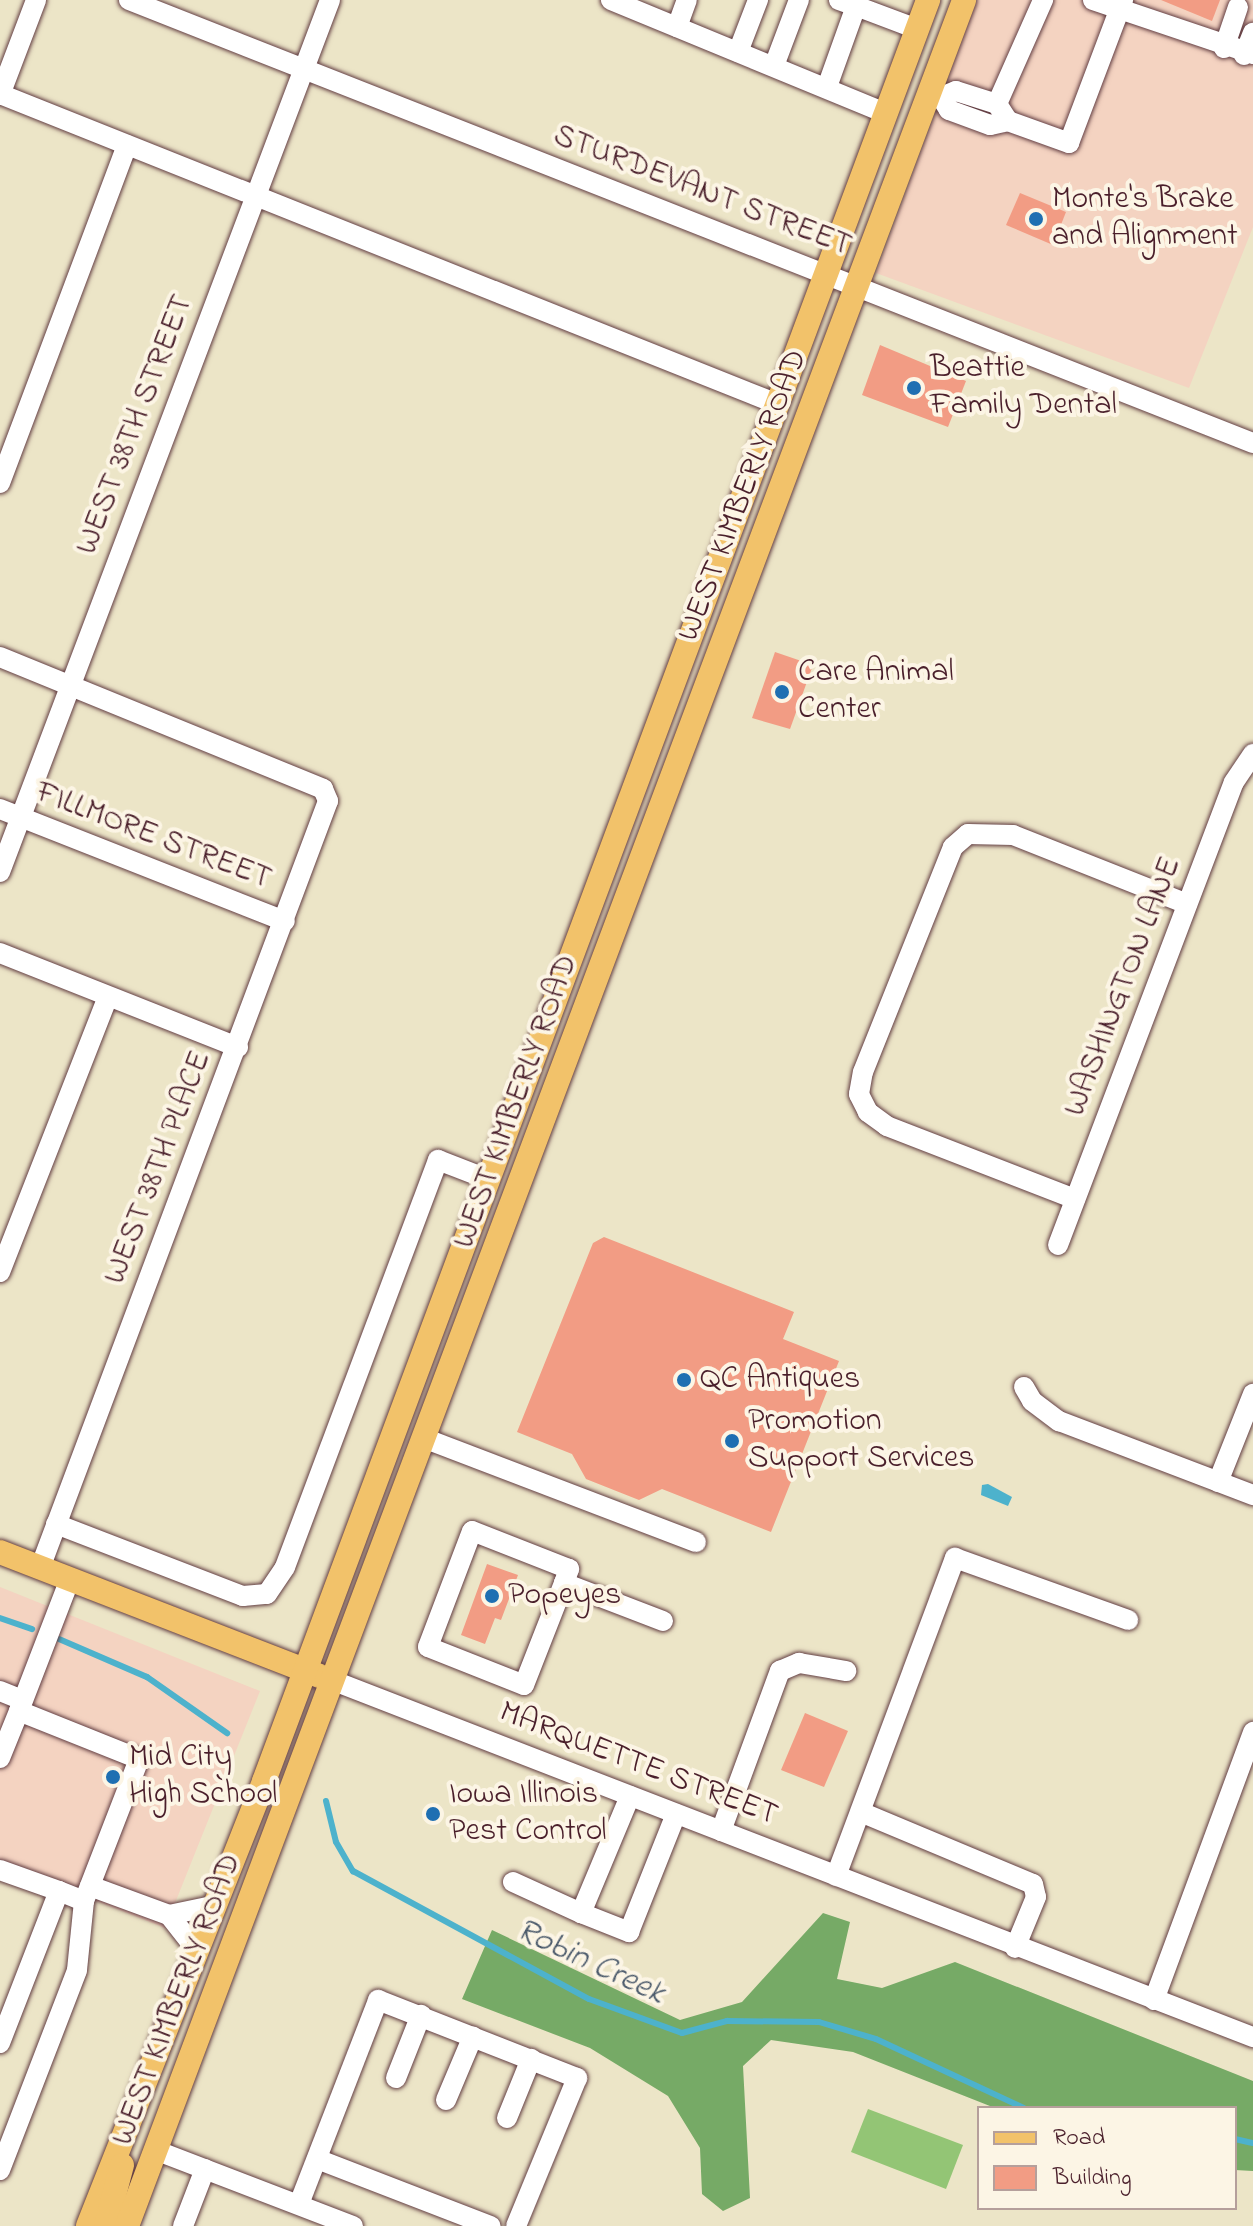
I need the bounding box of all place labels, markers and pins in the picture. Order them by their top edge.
place label: Monte's Brake and Alignment [1052,182,1238,257]
marker: Monte's Brake and Alignment [1027,210,1045,228]
place label: Beattie Family Dental [930,351,1117,426]
marker: Beattie Family Dental [905,379,923,397]
place label: Care Animal Center [798,655,954,730]
marker: Care Animal Center [773,683,791,701]
place label: QC Antiques [700,1361,860,1399]
marker: QC Antiques [675,1371,693,1389]
place label: Promotion Support Services [748,1404,975,1479]
marker: Promotion Support Services [723,1432,741,1450]
place label: Popeyes [508,1577,621,1615]
marker: Popeyes [483,1587,501,1605]
place label: Mid City High School [129,1740,277,1815]
marker: Mid City High School [104,1768,122,1786]
place label: Iowa Illinois Pest Control [449,1777,607,1852]
marker: Iowa Illinois Pest Control [424,1805,442,1823]

